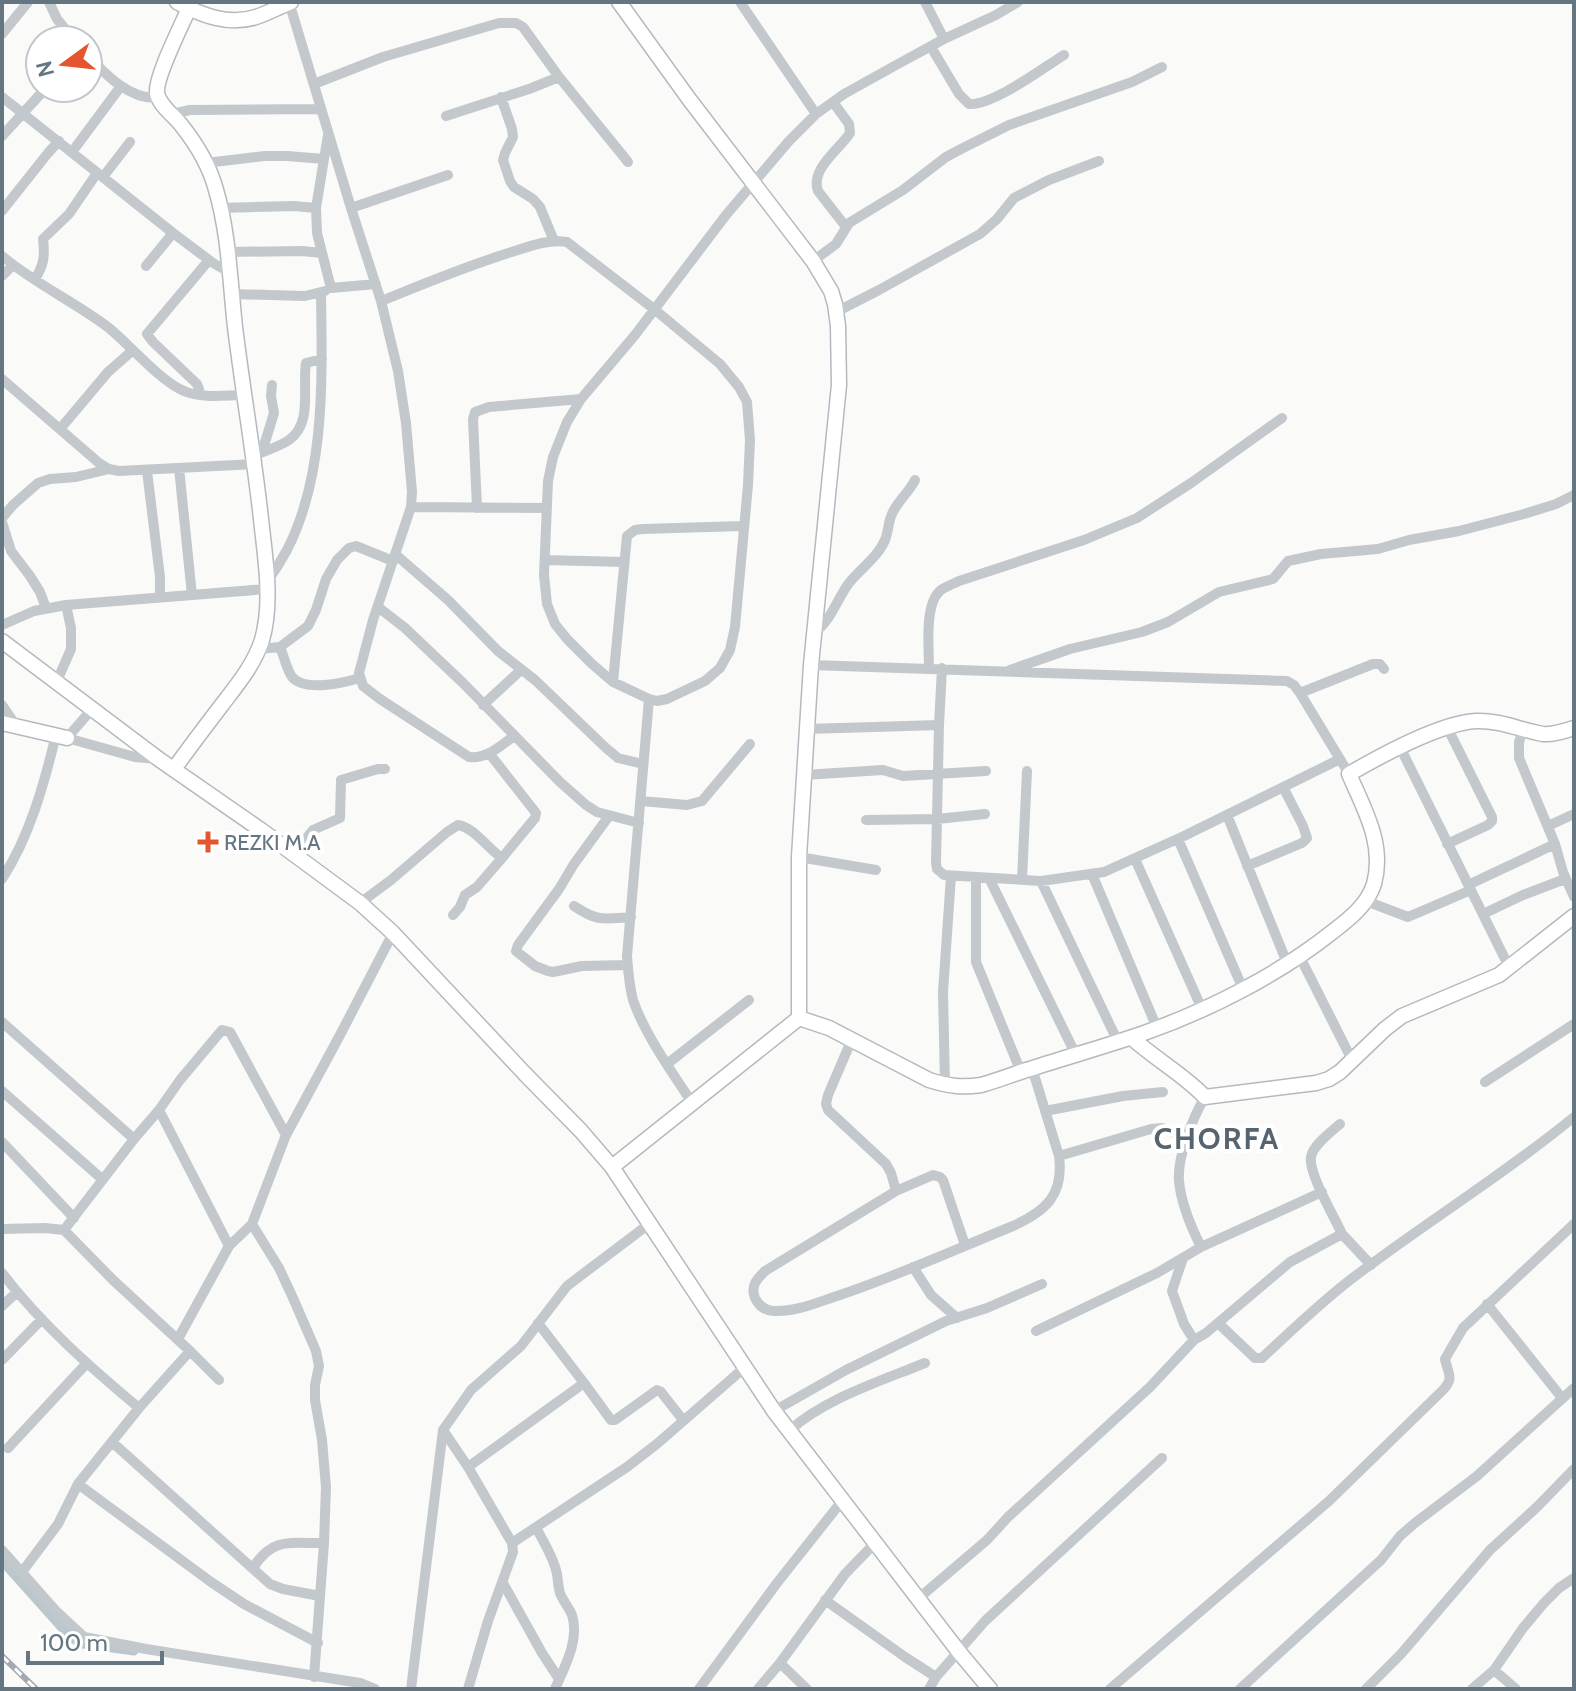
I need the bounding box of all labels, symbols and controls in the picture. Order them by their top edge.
north arrow [24,24,104,104]
text: N [30,58,60,80]
place label: REZKI M.A [224,829,321,856]
marker: REZKI M.A [199,833,217,851]
district label: CHORFA [1154,1120,1280,1157]
scale bar [28,1615,162,1665]
text: 100 m [40,1628,108,1657]

